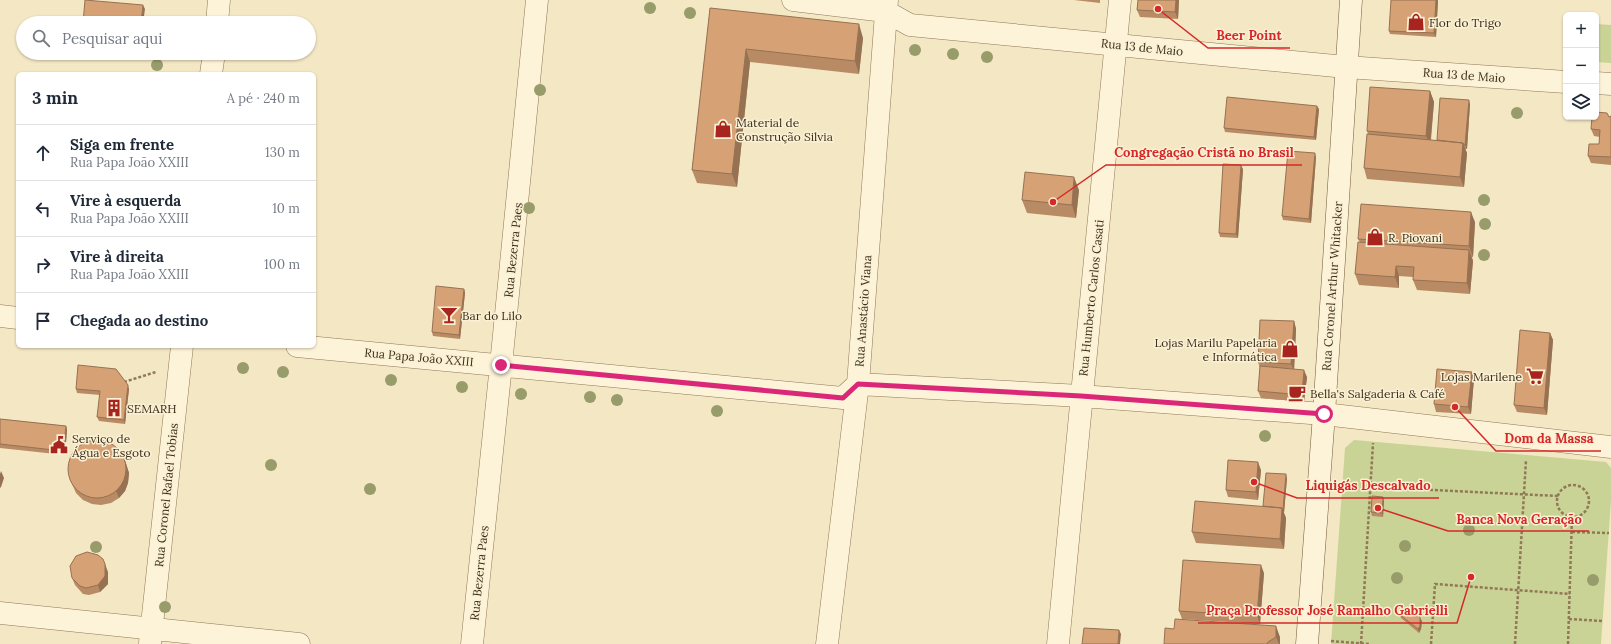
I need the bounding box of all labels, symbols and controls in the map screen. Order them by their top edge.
shop icon: Flor do Trigo [1406,12,1426,32]
map controls [1563,12,1599,120]
button: + [1563,12,1599,48]
place label: Flor do Trigo [1429,15,1501,30]
search box [16,16,316,60]
callout: Beer Point [1208,23,1290,48]
icon: search [30,27,52,49]
text: Beer Point [1216,27,1282,44]
text: Pesquisar aqui [62,29,162,48]
street label: Rua 13 de Maio [1100,35,1184,59]
button: − [1563,48,1599,84]
street label: Rua 13 de Maio [1422,65,1506,85]
button: layers [1563,84,1599,120]
text: 3 min [32,87,78,109]
text: A pé · 240 m [227,90,300,107]
place label: Material de Construção Silvia [736,115,833,144]
shop icon: Material de Construção Silvia [713,119,733,139]
text: Siga em frente [70,135,174,154]
callout: Congregação Cristã no Brasil [1106,140,1302,165]
icon: ahead [32,142,54,164]
text: 130 m [265,144,300,161]
text: Congregação Cristã no Brasil [1114,144,1294,161]
text: Rua Papa João XXIII [70,154,189,171]
text: Vire à esquerda [70,191,181,210]
icon: left [32,198,54,220]
text: 10 m [272,200,300,217]
street label: Rua Coronel Arthur Whitacker [1319,200,1345,371]
street label: Rua Bezerra Paes [501,201,526,298]
text: Rua Papa João XXIII [70,210,189,227]
street label: Rua Humberto Carlos Casati [1075,219,1107,377]
shop icon: R. Piovani [1365,227,1385,247]
place label: R. Piovani [1388,230,1442,245]
text: Vire à direita [70,247,164,266]
icon: right [32,254,54,276]
street label: Rua Anastácio Viana [852,255,874,367]
text: 100 m [264,256,300,273]
text: Rua Papa João XXIII [70,266,189,283]
bar icon: Bar do Lilo [439,305,459,325]
place label: Bar do Lilo [462,308,522,323]
icon: arrive [32,310,54,332]
text: Chegada ao destino [70,311,208,330]
place label: Lojas Marilu Papelaria e Informática [1154,335,1277,364]
shop icon: Lojas Marilu Papelaria e Informática [1280,339,1300,359]
street label: Rua Papa João XXIII [364,345,474,369]
route end [492,356,510,374]
supermarket icon: Lojas Marilene [1525,366,1545,386]
place label: Lojas Marilene [1441,369,1522,384]
cafe icon: Bella's Salgaderia & Café [1287,383,1307,403]
place label: Bella's Salgaderia & Café [1310,386,1446,401]
building icon: SEMARH [104,398,124,418]
place label: SEMARH [127,401,177,416]
route start [1315,405,1333,423]
street label: Rua Coronel Rafael Tobias [151,422,181,568]
callout: Dom da Massa [1496,426,1601,451]
text: Dom da Massa [1504,430,1594,447]
place label: Serviço de Água e Esgoto [71,431,151,460]
public building icon: Serviço de Água e Esgoto [49,435,69,455]
callout: Liquigás Descalvado [1297,473,1439,498]
text: Liquigás Descalvado [1305,477,1431,494]
callout: Banca Nova Geração [1448,506,1589,531]
text: Banca Nova Geração [1456,511,1582,528]
street label: Rua Bezerra Paes [467,524,492,621]
callout: Praça Professor José Ramalho Gabrielli [1198,598,1457,623]
text: Praça Professor José Ramalho Gabrielli [1206,602,1448,619]

